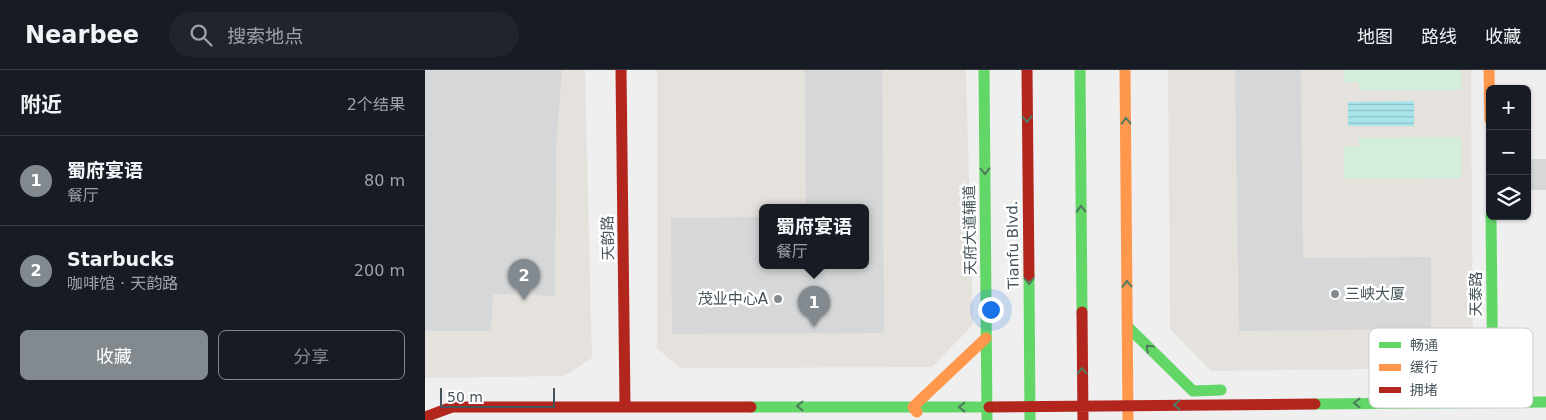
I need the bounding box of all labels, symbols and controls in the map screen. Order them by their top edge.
search box [169,12,519,57]
text: Nearbee [25,21,139,49]
icon: search [187,21,215,49]
text: 搜索地点 [227,25,303,47]
text: 地图 [1357,26,1393,47]
text: 路线 [1421,26,1457,47]
text: 收藏 [1485,26,1521,47]
map controls [1486,85,1531,220]
button: + [1486,85,1531,130]
text: 附近 [20,93,62,117]
text: 2个结果 [347,95,405,114]
one-way arrow [1022,115,1032,123]
one-way arrow [1121,117,1131,125]
button: − [1486,130,1531,175]
text: 蜀府宴语 [67,159,143,181]
one-way arrow [980,168,990,175]
text: 1 [30,171,42,190]
text: 80 m [364,171,405,190]
button: layers [1486,175,1531,220]
street label: 天府大道辅道 [960,185,980,275]
text: 餐厅 [67,186,99,205]
street label: Tianfu Blvd. [1003,200,1023,291]
popup [759,204,869,269]
one-way arrow [1076,205,1086,212]
street label: 天韵路 [599,215,617,261]
text: 蜀府宴语 [776,215,852,237]
text: 餐厅 [776,242,808,261]
text: Starbucks [67,248,174,270]
pin: 2 [508,259,540,300]
text: 2 [30,261,42,280]
text: 200 m [354,261,405,280]
street label: 天泰路 [1467,271,1485,317]
text: 咖啡馆 · 天韵路 [67,274,178,293]
one-way arrow [1023,277,1034,285]
one-way arrow [1122,280,1132,288]
place label: 三峡大厦 [1345,285,1405,303]
pin: 1 [798,286,830,327]
marker: 三峡大厦 [1329,288,1341,300]
place label: 茂业中心A [698,290,769,308]
marker: 茂业中心A [772,293,784,305]
your location [978,297,1004,323]
legend [1369,328,1533,408]
button: 收藏 [20,330,208,380]
button: 分享 [218,330,405,380]
text: 畅通 [1410,337,1438,353]
one-way arrow [1146,345,1155,354]
text: 缓行 [1410,359,1438,375]
one-way arrow [1077,367,1088,375]
text: 拥堵 [1410,382,1438,398]
scale bar [440,385,555,408]
text: 50 m [447,389,483,405]
one-way arrow [1353,398,1361,408]
one-way arrow [1173,400,1181,410]
one-way arrow [796,401,804,411]
one-way arrow [958,402,966,412]

